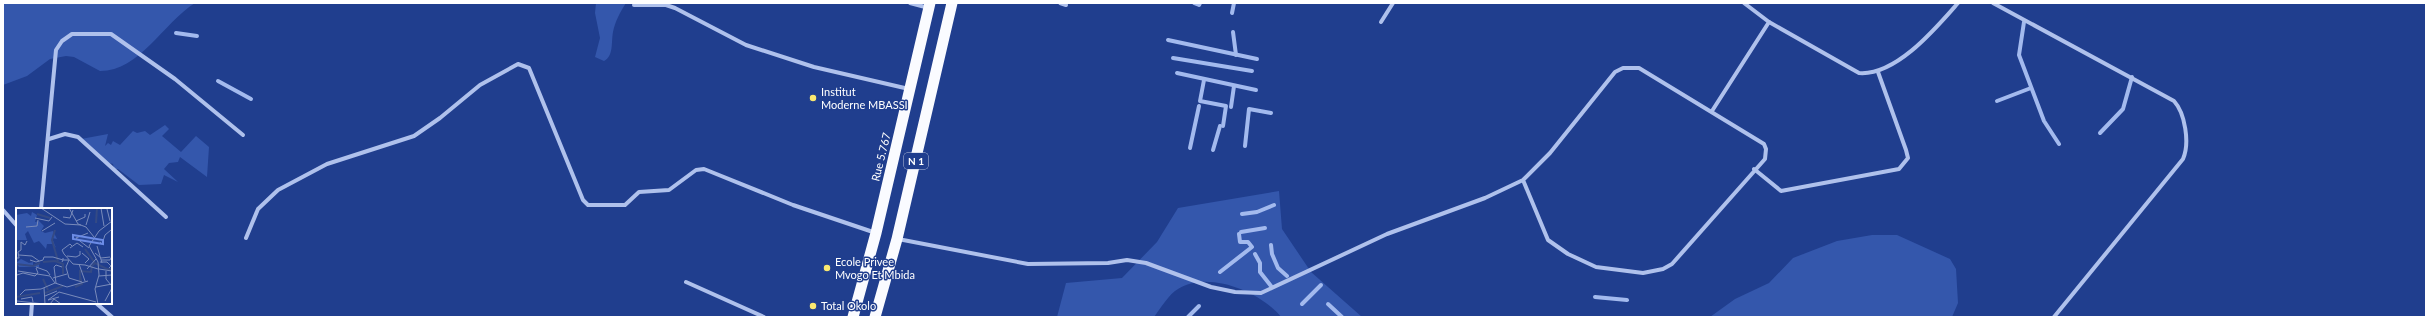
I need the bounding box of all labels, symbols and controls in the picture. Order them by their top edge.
place label: Institut Moderne MBASSI [821,85,908,111]
marker: Institut Moderne MBASSI [808,93,818,103]
street label: Rue 5.767 [868,131,893,182]
road number: N 1 [904,153,928,169]
inset map [16,208,112,304]
place label: Ecole Privee Mvogo Et Mbida [835,255,915,281]
marker: Ecole Privee Mvogo Et Mbida [822,263,832,273]
place label: Total Okolo [821,299,876,312]
marker: Total Okolo [808,301,818,311]

